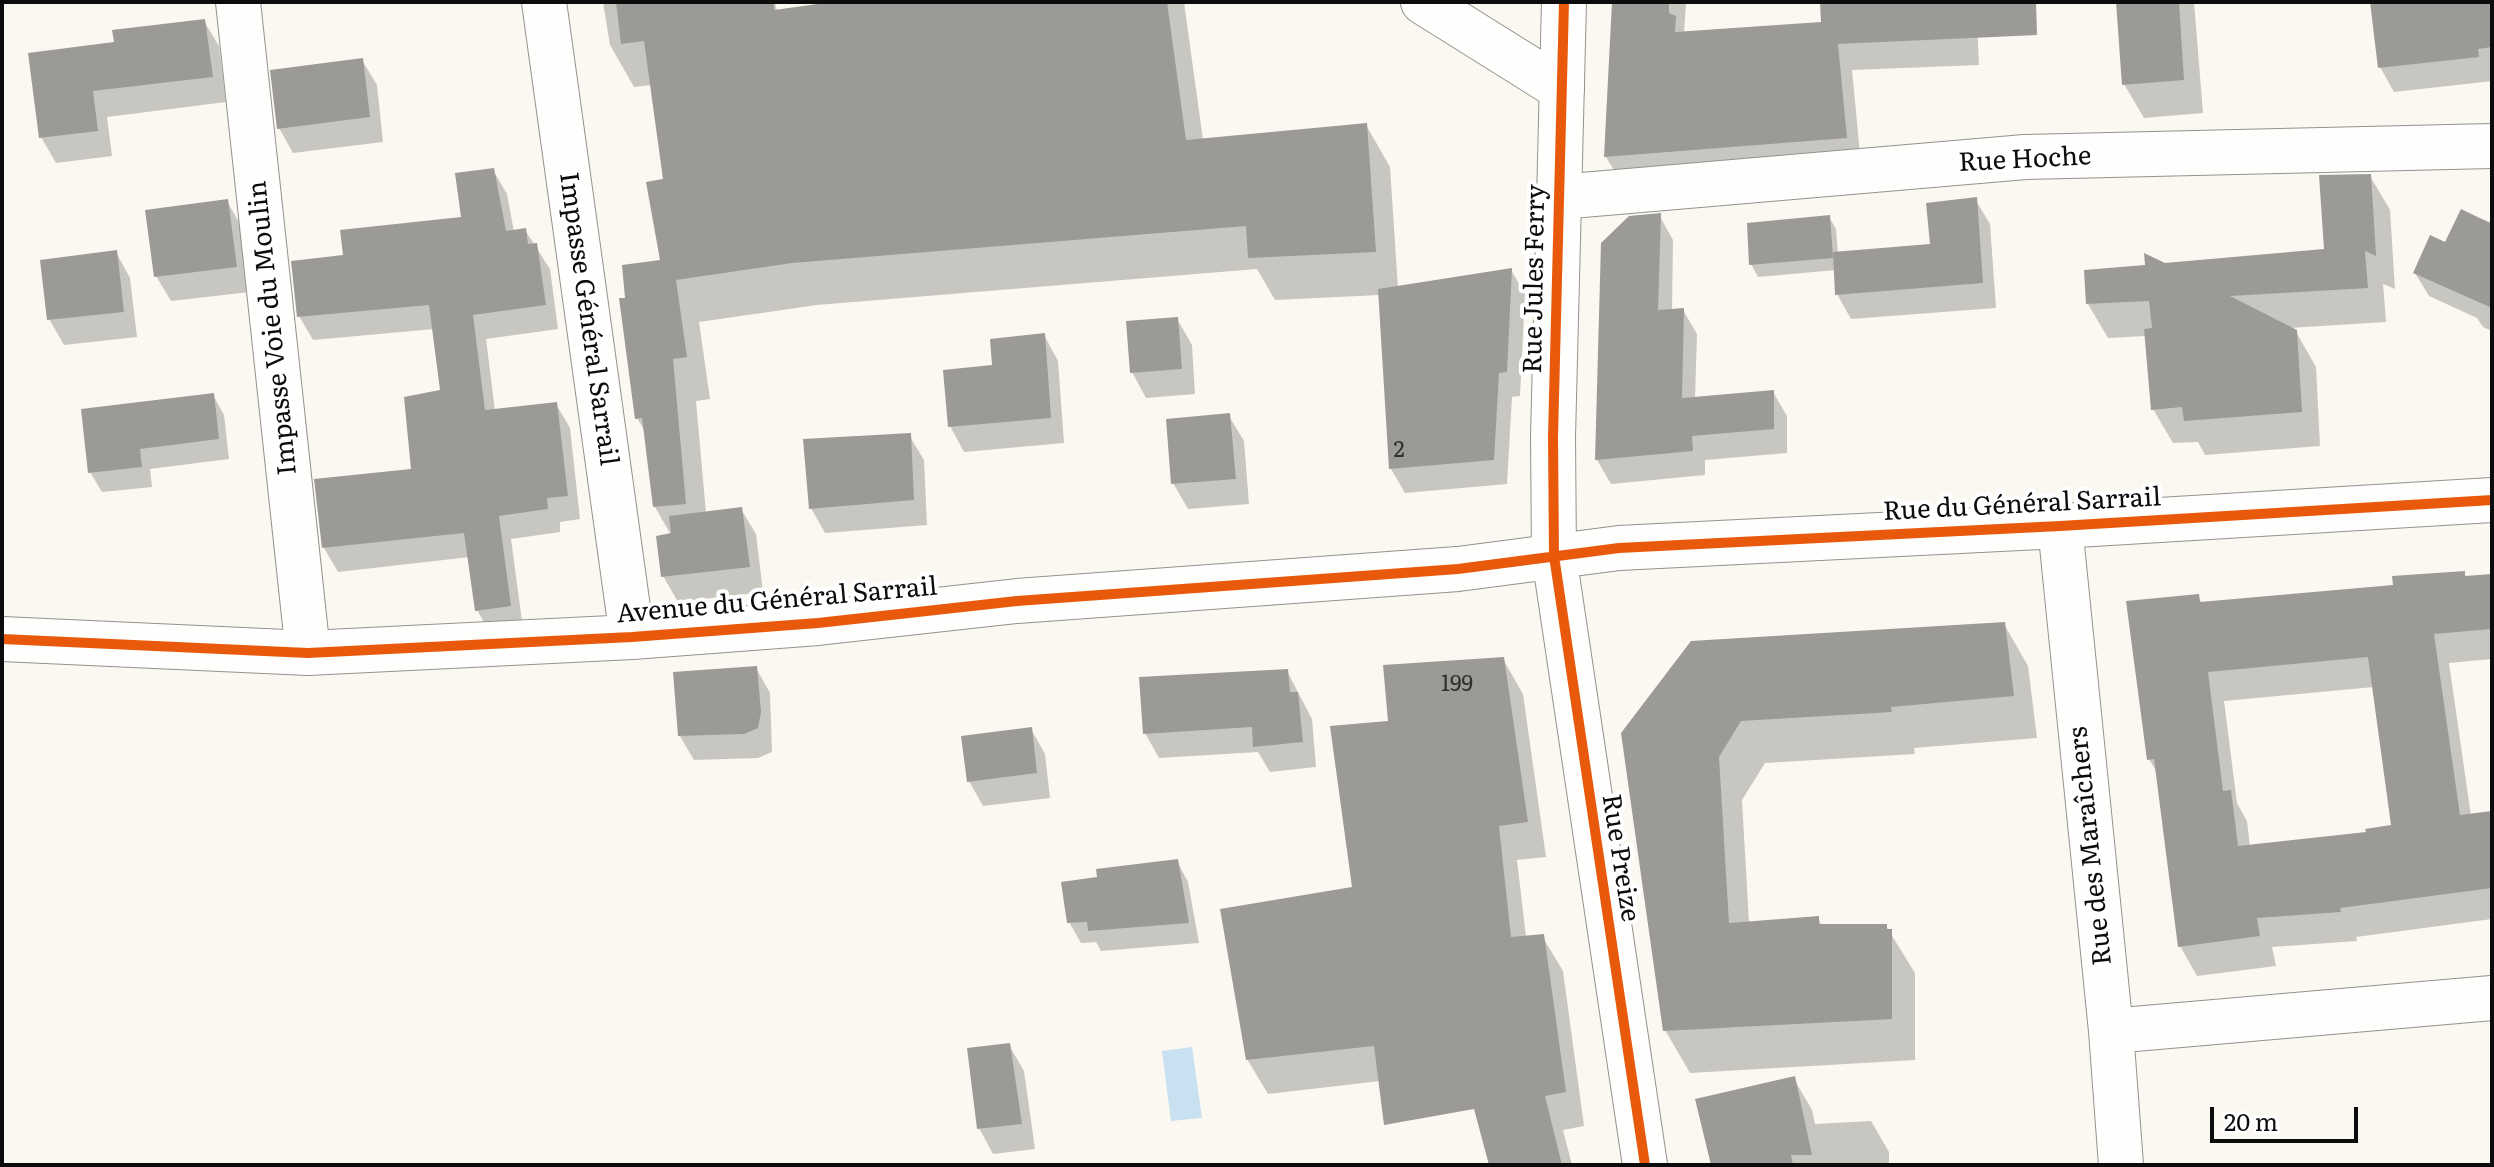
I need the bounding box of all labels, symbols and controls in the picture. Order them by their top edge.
street label: Rue Hoche [1958,141,2092,179]
street label: Impasse Général Sarrail [552,170,624,468]
street label: Impasse Voie du Moulin [242,179,304,477]
street label: Rue Jules Ferry [1518,184,1552,374]
house number: 2 [1393,438,1405,464]
street label: Rue du Général Sarrail [1882,482,2162,528]
street label: Avenue du Général Sarrail [615,571,939,631]
house number: 199 [1441,672,1473,698]
street label: Rue des Maraîchers [2063,725,2119,967]
street label: Rue Preize [1595,792,1645,924]
scale bar [2214,1091,2362,1141]
text: 20 m [2224,1103,2278,1138]

